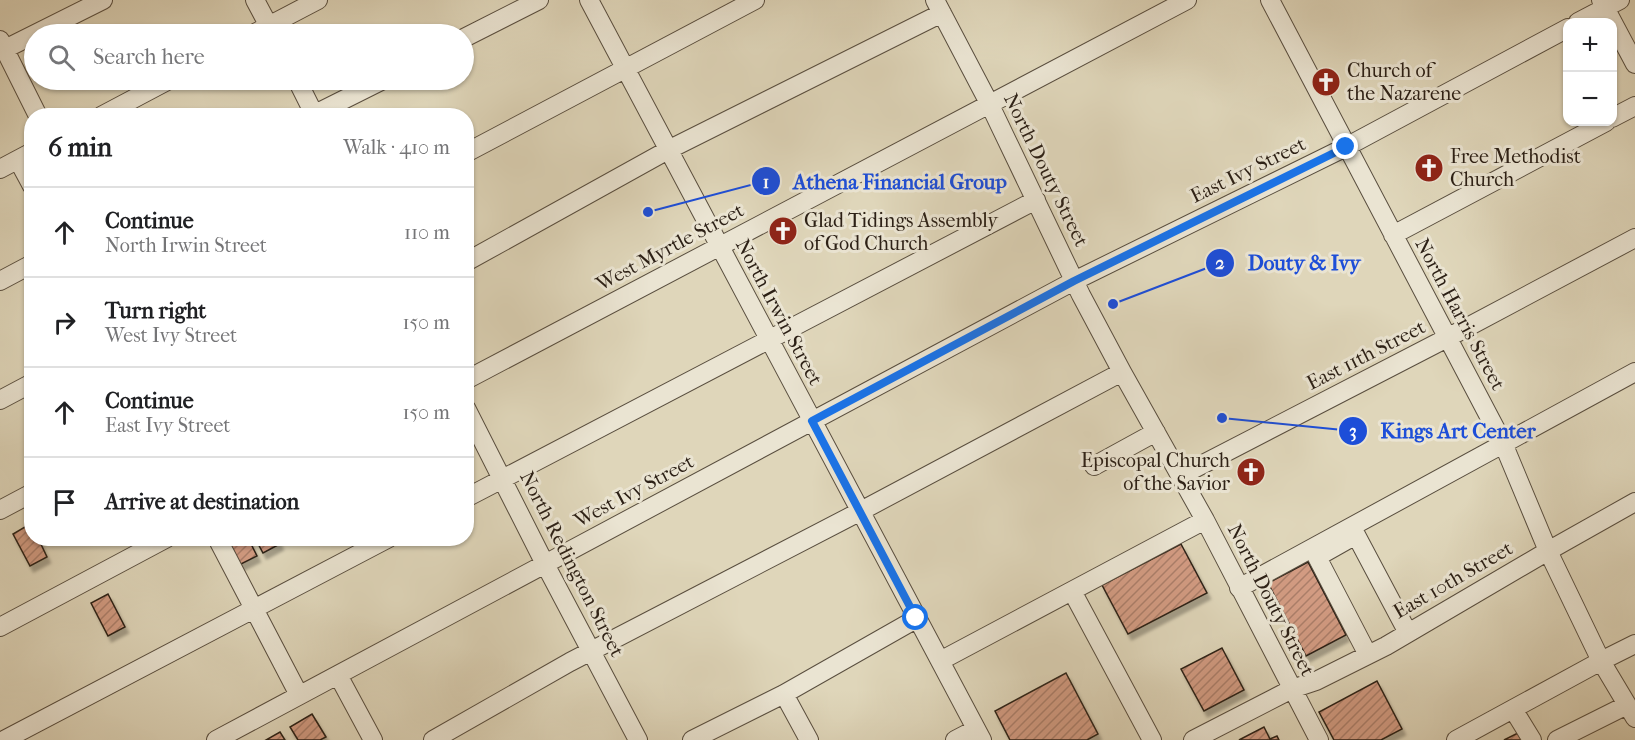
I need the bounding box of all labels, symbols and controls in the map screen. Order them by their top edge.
map controls [1563,18,1617,126]
button: + [1563,18,1617,72]
search box [24,24,474,90]
icon: search [45,41,78,74]
text: Search here [93,44,205,70]
place label: Church of the Nazarene [1347,59,1461,105]
church icon: Church of the Nazarene [1310,66,1342,98]
button: − [1563,72,1617,126]
street label: North Douty Street [999,90,1093,250]
text: 6 min [48,132,112,163]
street label: East Ivy Street [1187,132,1309,208]
route end [1332,133,1358,159]
text: Walk · 410 m [343,136,450,159]
place label: Free Methodist Church [1450,145,1581,191]
church icon: Free Methodist Church [1413,152,1445,184]
callout: Athena Financial Group [751,162,1019,201]
text: Athena Financial Group [791,170,1007,194]
text: 1 [763,172,769,193]
street label: West Myrtle Street [591,198,748,296]
text: Continue [105,208,194,234]
place label: Glad Tidings Assembly of God Church [804,209,999,255]
church icon: Glad Tidings Assembly of God Church [767,215,799,247]
icon: ahead [48,216,81,249]
text: 110 m [404,221,450,244]
text: North Irwin Street [105,234,267,257]
street label: North Harris Street [1410,234,1510,394]
street label: North Irwin Street [731,235,827,389]
callout: Douty & Ivy [1205,244,1372,283]
text: Douty & Ivy [1248,251,1362,275]
text: 2 [1215,253,1225,274]
text: Turn right [105,298,206,324]
icon: right [48,306,81,339]
text: 150 m [402,311,450,334]
street label: East 11th Street [1303,315,1429,395]
text: West Ivy Street [105,324,237,347]
text: Continue [105,388,194,414]
icon: ahead [48,396,81,429]
text: 150 m [402,401,450,424]
callout: Kings Art Center [1338,411,1547,450]
text: East Ivy Street [105,414,230,437]
text: Kings Art Center [1380,419,1537,443]
text: 3 [1349,421,1357,442]
place label: Episcopal Church of the Savior [1081,449,1231,495]
street label: West Ivy Street [569,450,698,533]
church icon: Episcopal Church of the Savior [1235,456,1267,488]
street label: North Redington Street [515,467,629,661]
icon: arrive [48,486,81,519]
text: Arrive at destination [105,489,299,515]
street label: North Douty Street [1223,520,1319,680]
street label: East 10th Street [1389,537,1517,623]
route start [902,604,928,630]

